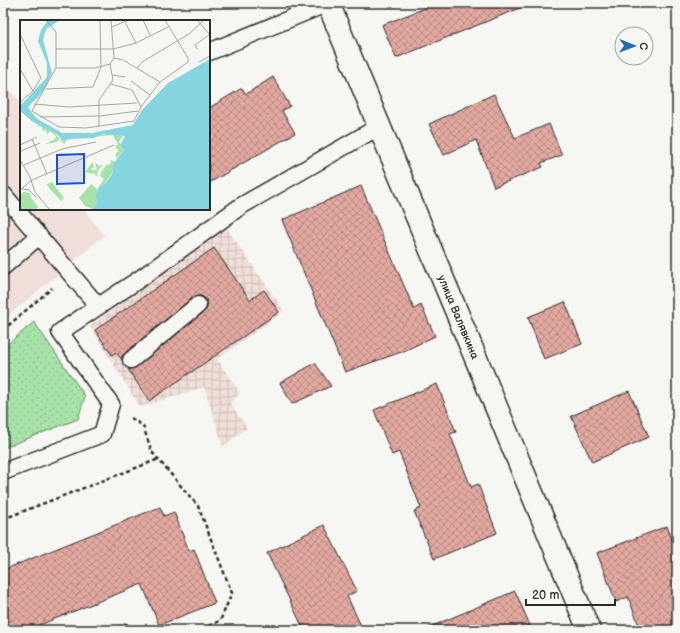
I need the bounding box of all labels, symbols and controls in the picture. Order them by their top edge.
inset map [20,20,210,210]
north arrow [614,26,654,66]
text: С [637,42,650,50]
street label: улица Валявкина [435,273,482,361]
scale bar [526,581,615,607]
text: 20 m [532,588,559,603]

